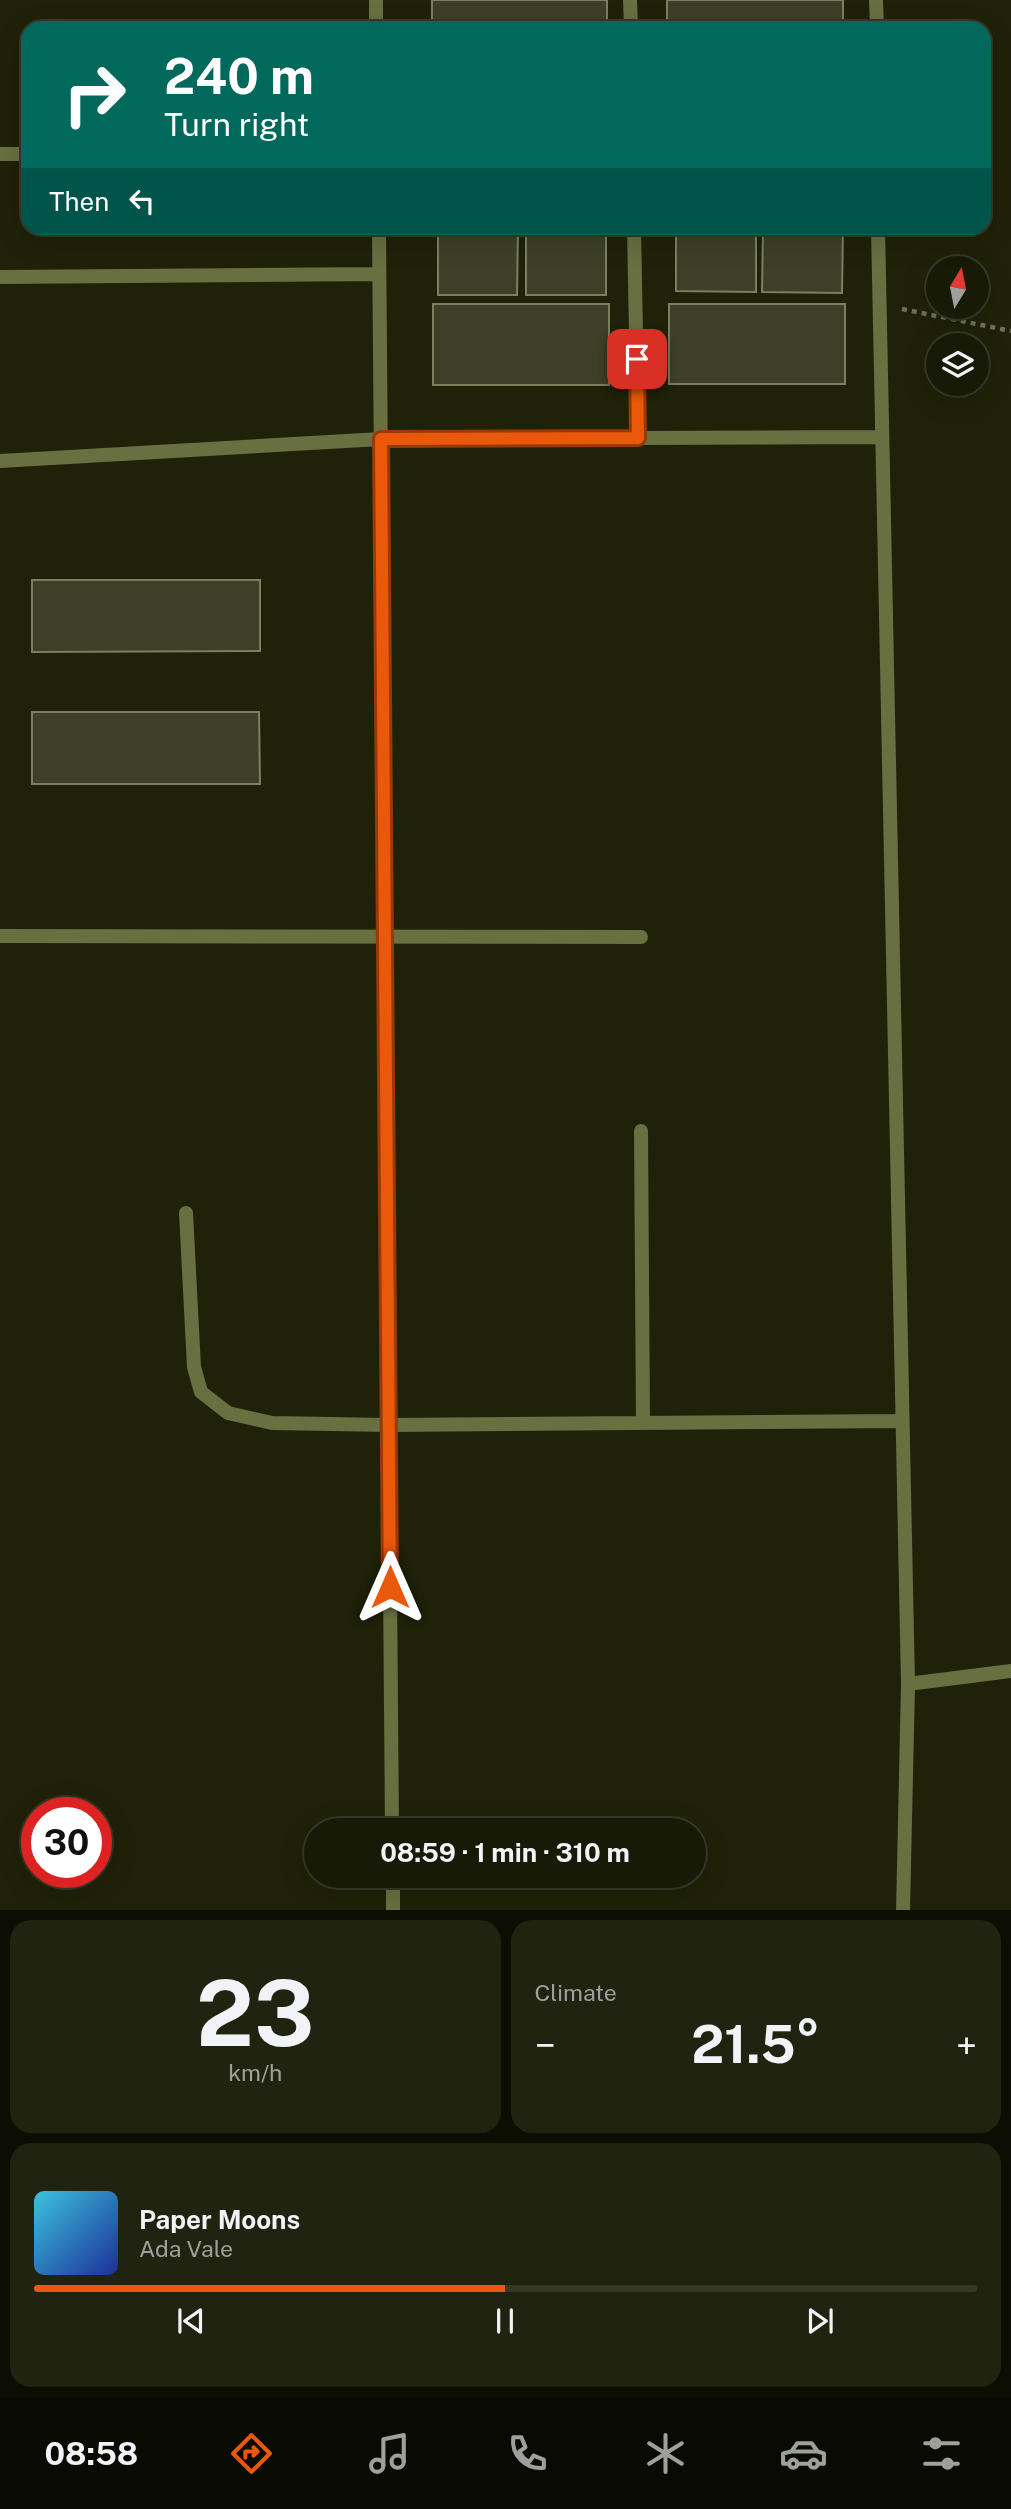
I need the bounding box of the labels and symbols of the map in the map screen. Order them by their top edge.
north arrow [926,256,989,318]
pin [607,329,667,389]
position arrow [353,1550,427,1624]
speed limit sign: 30 [21,1797,112,1888]

